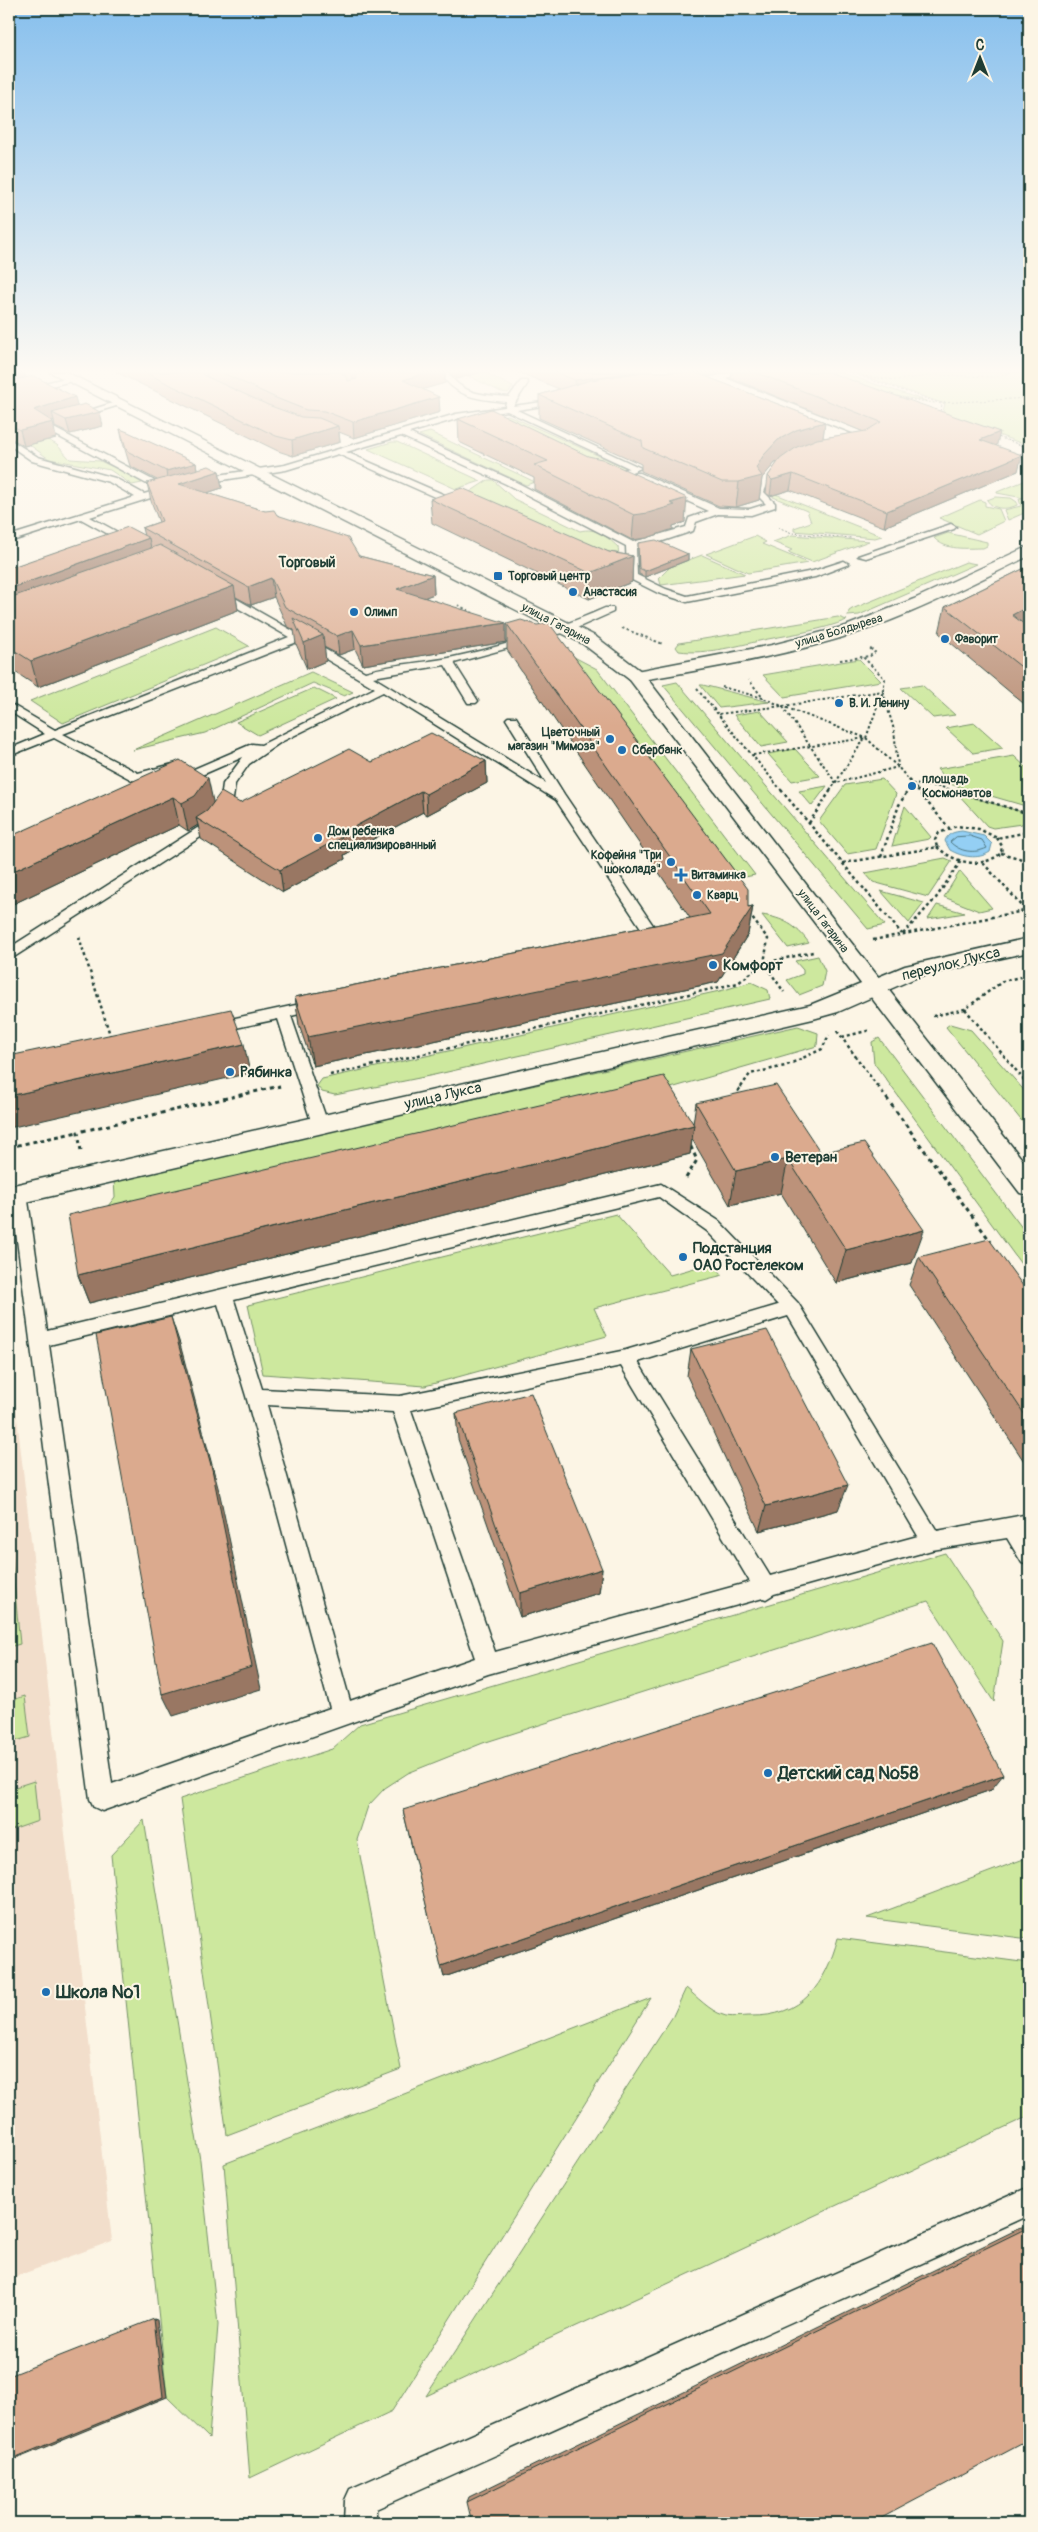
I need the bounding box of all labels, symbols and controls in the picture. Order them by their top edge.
north arrow [956,32,1006,82]
text: С [976,37,985,54]
district label: Торговый [278,554,336,571]
place label: Торговый центр [507,569,591,584]
marker: Торговый центр [492,570,504,582]
place label: Анастасия [583,585,637,600]
marker: Анастасия [567,586,579,598]
street label: улица Гагарина [518,599,593,649]
place label: Олимп [364,605,397,620]
marker: Олимп [348,606,360,618]
street label: улица Болдырева [793,610,885,652]
place label: Фаворит [954,632,999,647]
marker: Фаворит [939,633,951,645]
place label: В. И. Ленину [849,696,910,711]
marker: В. И. Ленину [833,697,845,709]
place label: Цветочный магазин "Мимоза" [508,725,600,754]
marker: Цветочный магазин "Мимоза" [604,733,616,745]
place label: Сбербанк [632,743,683,758]
marker: Сбербанк [616,744,628,756]
place label: площадь Космонавтов [922,772,992,801]
marker: площадь Космонавтов [906,780,918,792]
place label: Дом ребенка специализированный [327,824,437,853]
marker: Дом ребенка специализированный [312,832,324,844]
place label: Кофейня "Три шоколада" [591,848,662,877]
marker: Кофейня "Три шоколада" [665,856,677,868]
place label: Витаминка [691,868,746,883]
marker: Витаминка [675,869,687,881]
street label: улица Гагарина [794,885,852,956]
place label: Кварц [707,888,739,903]
marker: Кварц [691,889,703,901]
street label: переулок Лукса [900,943,1002,985]
place label: Комфорт [723,956,783,975]
marker: Комфорт [707,959,719,971]
place label: Рябинка [240,1063,292,1082]
marker: Рябинка [224,1066,236,1078]
street label: улица Лукса [402,1078,483,1114]
place label: Ветеран [785,1148,838,1167]
marker: Ветеран [769,1151,781,1163]
place label: Подстанция ОАО Ростелеком [693,1239,804,1275]
marker: Подстанция ОАО Ростелеком [677,1251,689,1263]
place label: Детский сад №58 [777,1762,919,1785]
marker: Детский сад №58 [762,1767,774,1779]
place label: Школа №1 [55,1981,140,2004]
marker: Школа №1 [40,1986,52,1998]

